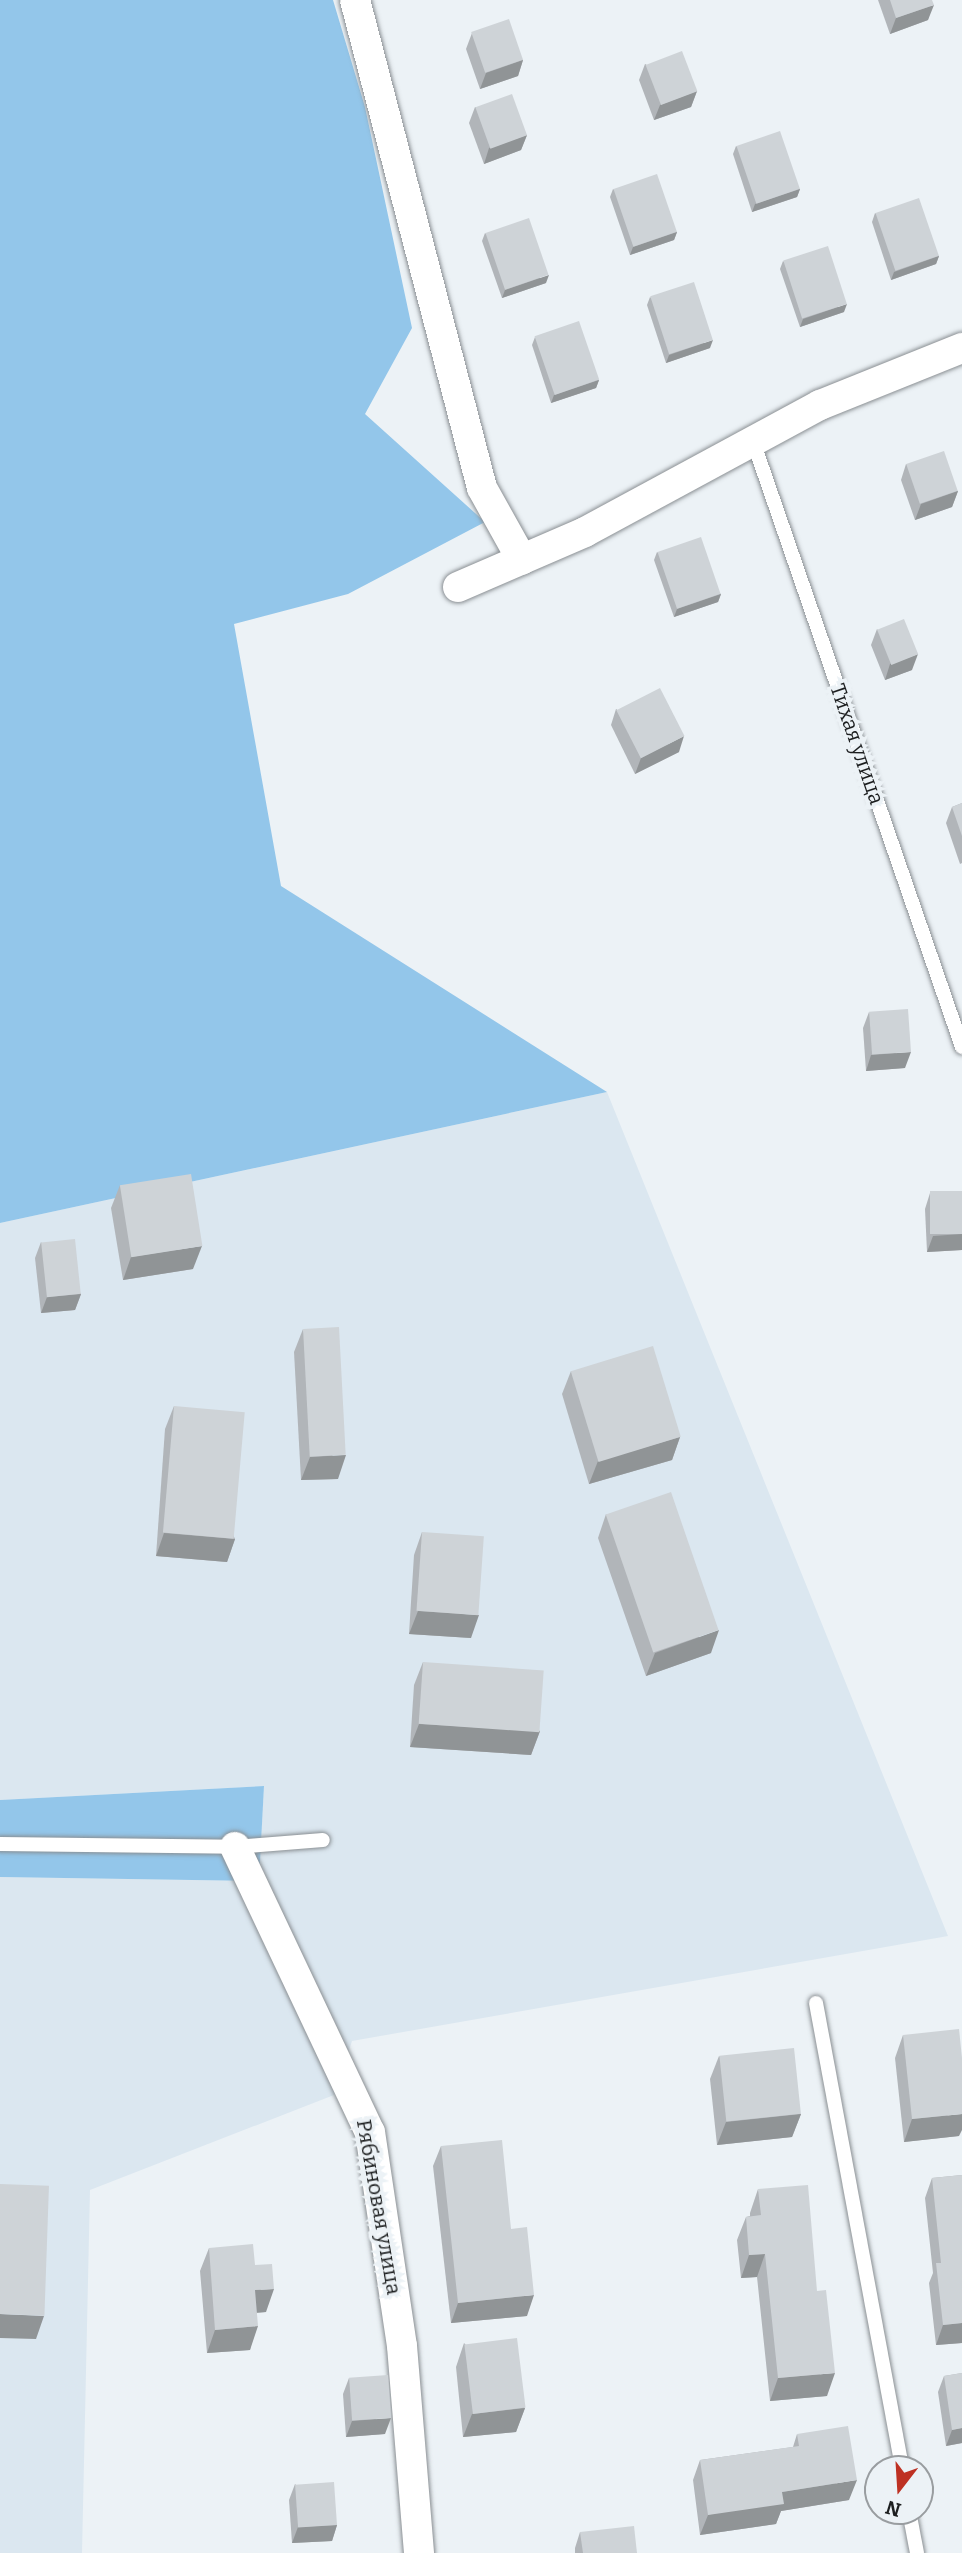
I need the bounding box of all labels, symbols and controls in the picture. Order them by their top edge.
street label: Тихая улица [825,680,889,808]
street label: Рябиновая улица [351,2117,407,2297]
north arrow [864,2455,934,2525]
text: N [883,2496,904,2522]

